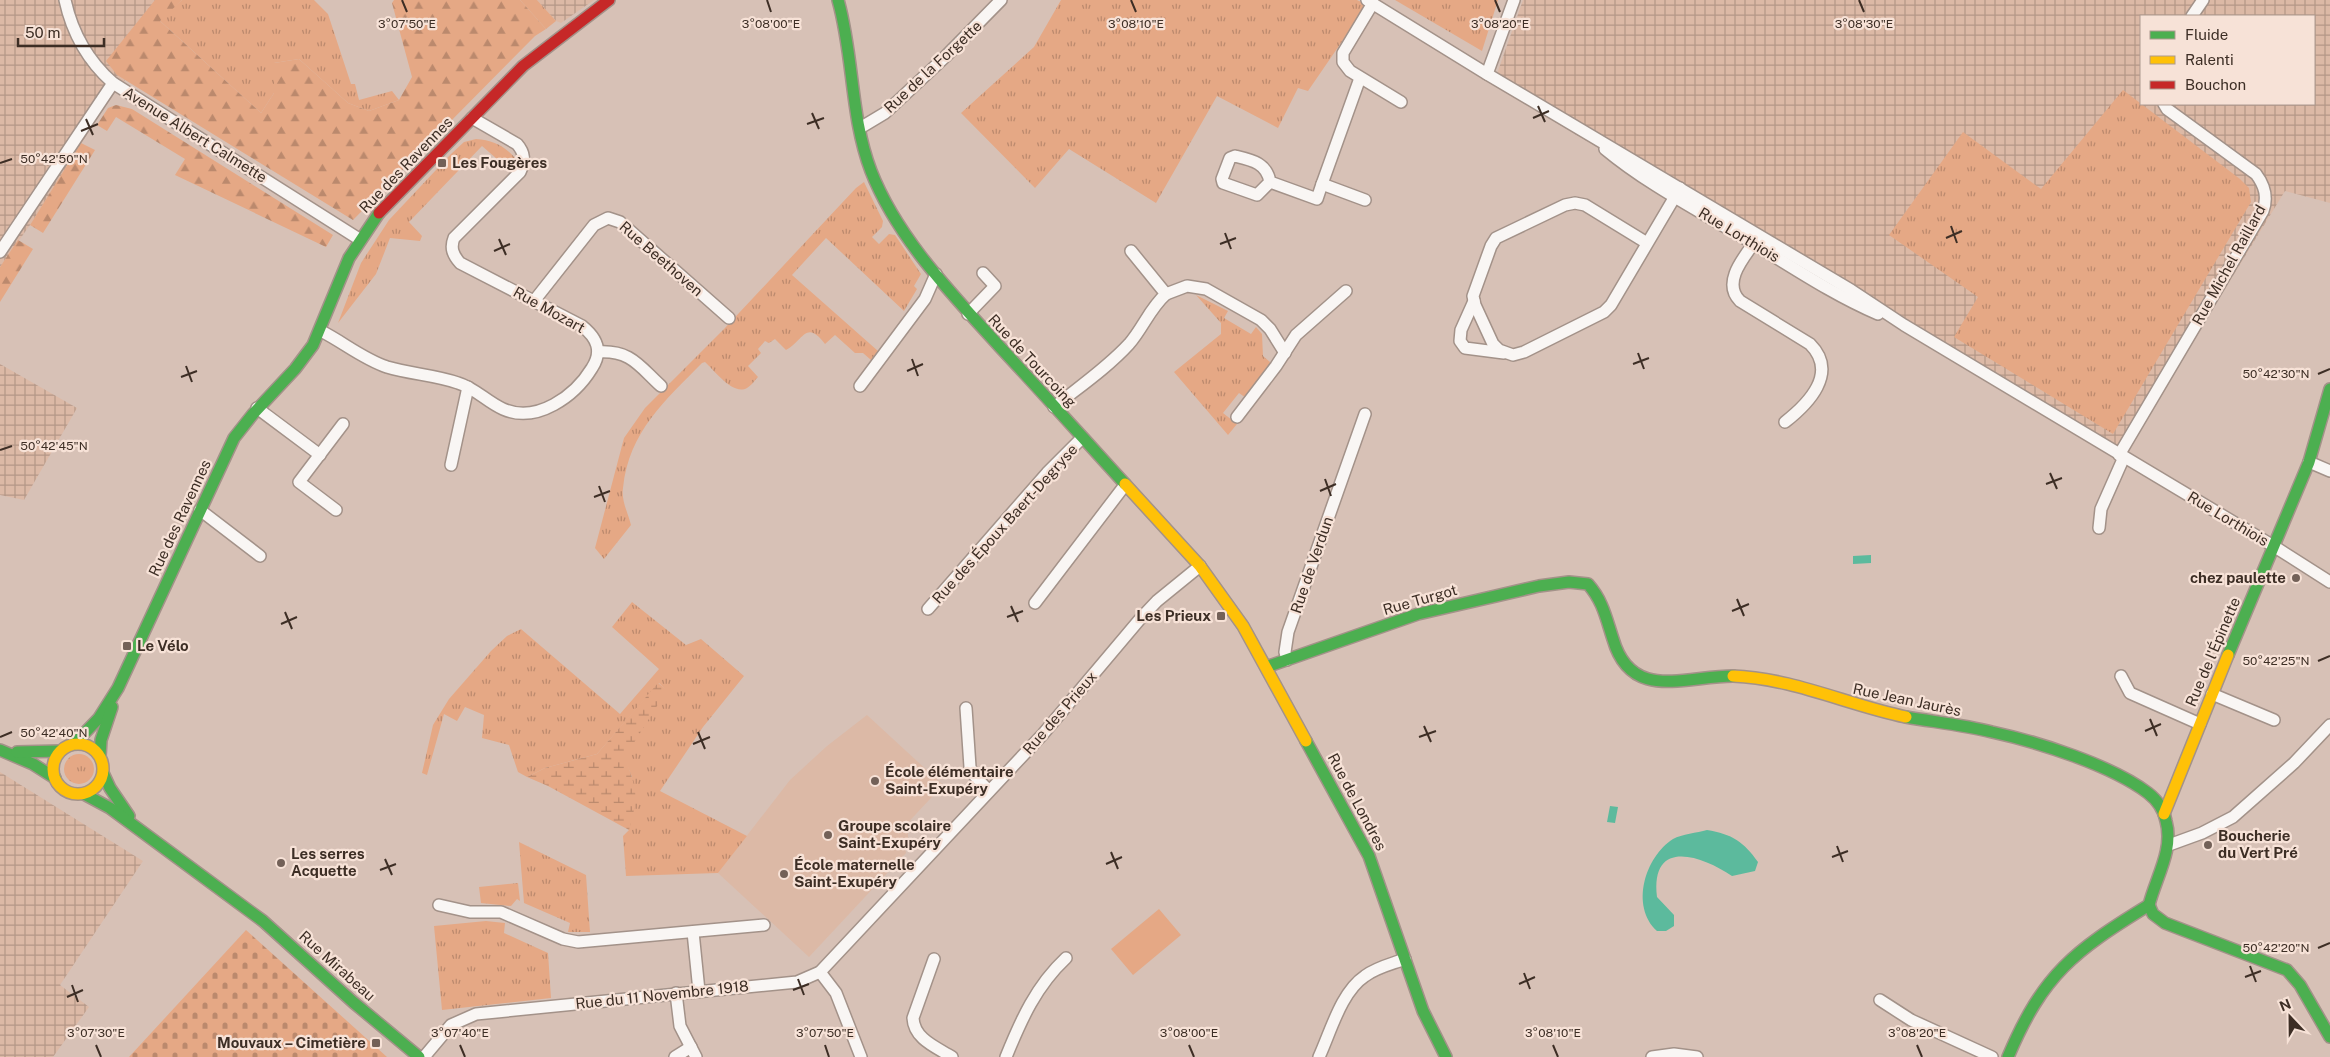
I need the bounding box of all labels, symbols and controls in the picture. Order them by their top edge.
scale bar [18,15,104,47]
legend [2140,15,2315,105]
text: 3°07'50"E [378,17,436,31]
text: 3°08'00"E [742,17,800,31]
street label: Rue de la Forgette [880,17,985,116]
text: 3°08'10"E [1108,17,1164,31]
text: 3°08'20"E [1471,17,1529,31]
text: 3°08'30"E [1835,17,1893,31]
text: 50 m [25,24,60,41]
text: Fluide [2185,26,2228,43]
text: Ralenti [2185,51,2234,68]
text: Bouchon [2185,76,2246,93]
street label: Avenue Albert Calmette [120,83,270,186]
street label: Rue des Ravennes [356,113,456,216]
text: 50°42'50"N [20,152,88,166]
place label: Les Fougères [452,154,547,171]
marker: Les Fougères [436,157,448,169]
street label: Rue Michel Raillard [2188,202,2269,328]
street label: Rue Lorthiois [1696,204,1783,265]
street label: Rue Beethoven [616,218,706,299]
street label: Rue Mozart [510,283,588,336]
street label: Rue de Tourcoing [985,311,1080,411]
text: 50°42'30"N [2242,367,2310,381]
text: 50°42'45"N [20,439,88,453]
street label: Rue des Époux Baert-Degryse [929,441,1081,607]
street label: Rue des Ravennes [145,457,214,579]
street label: Rue Lorthiois [2185,488,2272,549]
street label: Rue de Verdun [1287,514,1336,615]
place label: chez paulette [2190,569,2286,586]
marker: chez paulette [2290,572,2302,584]
street label: Rue Turgot [1381,581,1459,618]
street label: Rue de l'Épinette [2182,595,2243,709]
place label: Les Prieux [1136,607,1211,624]
marker: Les Prieux [1215,610,1227,622]
place label: Le Vélo [137,637,189,654]
marker: Le Vélo [121,640,133,652]
text: 50°42'25"N [2242,654,2310,668]
street label: Rue des Prieux [1019,668,1100,757]
street label: Rue Jean Jaurès [1851,680,1963,719]
text: 50°42'40"N [20,726,88,740]
street label: Rue de Londres [1325,750,1390,853]
place label: École élémentaire Saint-Exupéry [885,763,1014,797]
marker: École élémentaire Saint-Exupéry [869,775,881,787]
place label: Groupe scolaire Saint-Exupéry [838,817,951,851]
place label: Boucherie du Vert Pré [2218,827,2298,861]
marker: Groupe scolaire Saint-Exupéry [822,829,834,841]
marker: Boucherie du Vert Pré [2202,839,2214,851]
place label: Les serres Acquette [291,845,365,879]
place label: École maternelle Saint-Exupéry [794,856,915,890]
marker: Les serres Acquette [275,857,287,869]
marker: École maternelle Saint-Exupéry [778,868,790,880]
street label: Rue Mirabeau [296,927,379,1004]
text: 50°42'20"N [2243,941,2309,955]
street label: Rue du 11 Novembre 1918 [574,977,749,1012]
north arrow [2265,992,2315,1042]
text: N [2277,995,2293,1014]
text: 3°07'30"E [67,1026,125,1040]
text: 3°07'40"E [431,1026,489,1040]
text: 3°07'50"E [796,1026,854,1040]
text: 3°08'00"E [1160,1026,1218,1040]
text: 3°08'10"E [1525,1026,1581,1040]
text: 3°08'20"E [1888,1026,1946,1040]
place label: Mouvaux – Cimetière [217,1034,366,1051]
marker: Mouvaux – Cimetière [370,1037,382,1049]

